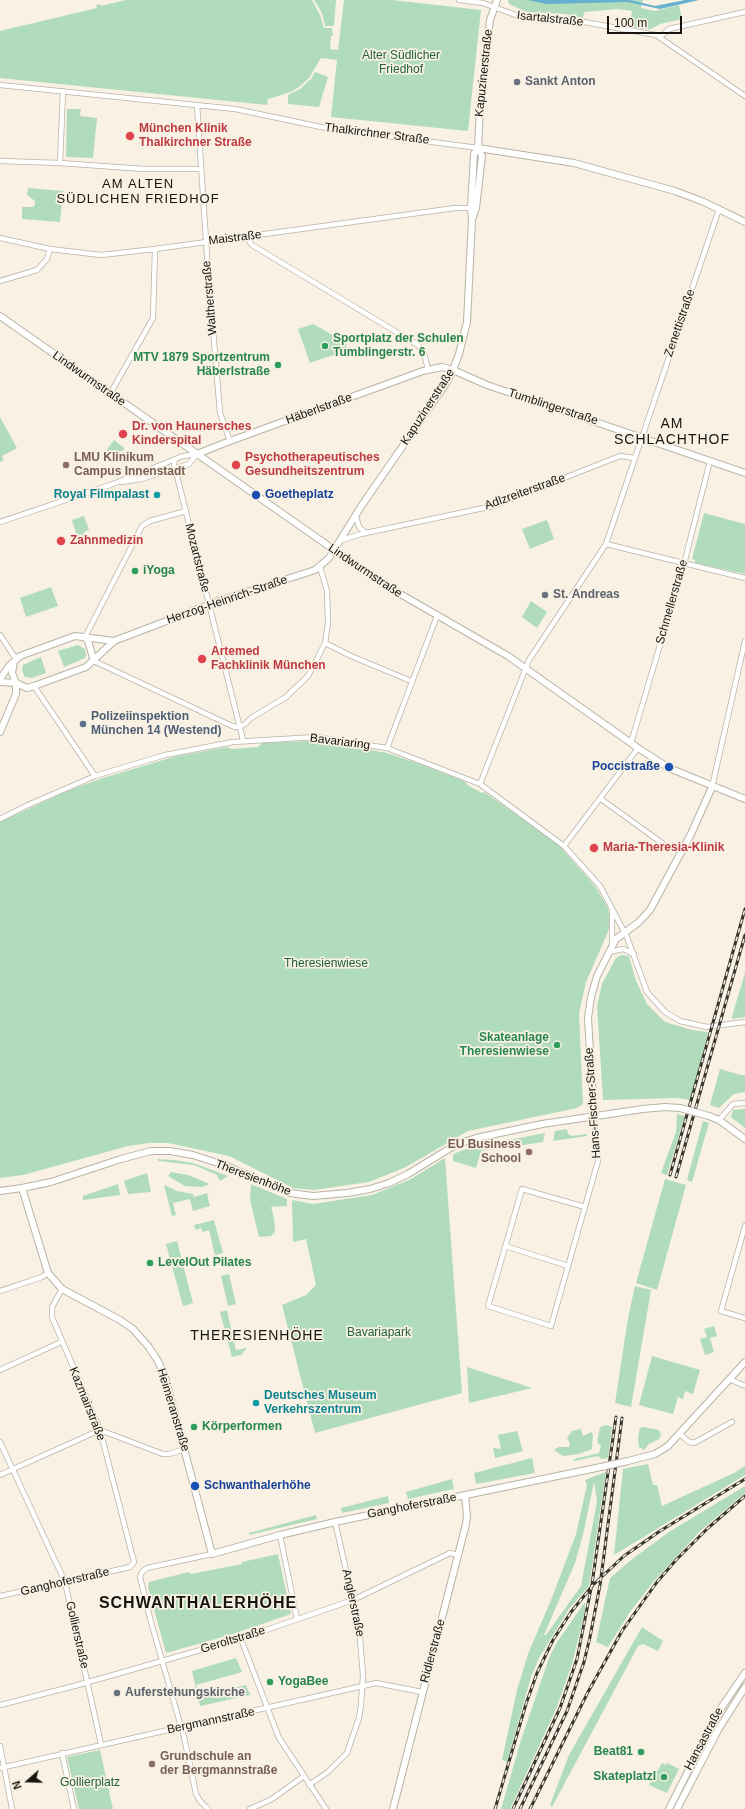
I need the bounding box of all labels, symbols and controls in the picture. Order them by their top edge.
street label: Isartalstraße [516,8,584,30]
scale bar [609,8,684,34]
text: 100 m [614,16,647,30]
street label: Kapuzinerstraße [472,28,496,118]
park label: Alter Südlicher Friedhof [362,49,440,77]
place label: Sankt Anton [525,75,596,89]
marker: Sankt Anton [512,77,522,87]
street label: Thalkirchner Straße [324,120,430,148]
place label: München Klinik Thalkirchner Straße [139,122,252,150]
marker: München Klinik Thalkirchner Straße [124,130,136,142]
district label: AM ALTEN SÜDLICHEN FRIEDHOF [56,176,220,207]
street label: Maistraße [208,228,262,248]
street label: Waltherstraße [200,260,220,336]
street label: Zenettistraße [662,287,698,359]
place label: Sportplatz der Schulen Tumblingerstr. 6 [333,332,464,360]
marker: Sportplatz der Schulen Tumblingerstr. 6 [320,341,330,351]
street label: Lindwurmstraße [50,348,128,410]
place label: MTV 1879 Sportzentrum Häberlstraße [133,351,270,379]
marker: MTV 1879 Sportzentrum Häberlstraße [273,360,283,370]
street label: Kapuzinerstraße [398,366,458,448]
street label: Tumblingerstraße [506,386,600,428]
street label: Häberlstraße [284,390,354,428]
district label: AM SCHLACHTHOF [614,416,730,448]
place label: Dr. von Haunersches Kinderspital [132,420,251,448]
marker: Dr. von Haunersches Kinderspital [117,428,129,440]
place label: LMU Klinikum Campus Innenstadt [74,451,185,479]
place label: Psychotherapeutisches Gesundheitszentrum [245,451,380,479]
marker: Psychotherapeutisches Gesundheitszentrum [230,459,242,471]
marker: LMU Klinikum Campus Innenstadt [61,460,71,470]
street label: Adlzreiterstraße [483,471,567,513]
place label: Royal Filmpalast [54,488,149,502]
place label: Goetheplatz [265,488,334,502]
marker: Goetheplatz [250,489,262,501]
marker: Royal Filmpalast [152,490,162,500]
street label: Mozartstraße [181,522,213,594]
place label: Zahnmedizin [70,534,143,548]
marker: Zahnmedizin [55,535,67,547]
street label: Lindwurmstraße [325,541,405,601]
street label: Schmellerstraße [653,558,691,646]
place label: iYoga [143,564,175,578]
marker: iYoga [130,566,140,576]
street label: Herzog-Heinrich-Straße [165,573,289,627]
place label: St. Andreas [553,588,620,602]
marker: St. Andreas [540,590,550,600]
place label: Artemed Fachklinik München [211,645,326,673]
marker: Artemed Fachklinik München [196,653,208,665]
place label: Polizeiinspektion München 14 (Westend) [91,710,221,738]
marker: Polizeiinspektion München 14 (Westend) [78,719,88,729]
street label: Bavariaring [309,731,371,753]
place label: Poccistraße [592,760,660,774]
marker: Poccistraße [663,761,675,773]
place label: Maria-Theresia-Klinik [603,841,724,855]
marker: Maria-Theresia-Klinik [588,842,600,854]
park label: Theresienwiese [284,957,368,971]
place label: Skateanlage Theresienwiese [460,1031,549,1059]
marker: Skateanlage Theresienwiese [552,1040,562,1050]
street label: Hans-Fischer-Straße [582,1047,604,1159]
place label: EU Business School [448,1138,521,1166]
marker: EU Business School [524,1147,534,1157]
street label: Theresienhöhe [213,1157,293,1199]
place label: LevelOut Pilates [158,1256,251,1270]
marker: LevelOut Pilates [145,1258,155,1268]
park label: Bavariapark [347,1326,411,1340]
district label: THERESIENHÖHE [190,1328,324,1344]
street label: Kazmairstraße [66,1365,108,1443]
street label: Heimeranstraße [154,1367,192,1453]
place label: Deutsches Museum Verkehrszentrum [264,1389,377,1417]
marker: Deutsches Museum Verkehrszentrum [251,1398,261,1408]
place label: Körperformen [202,1420,282,1434]
marker: Körperformen [189,1422,199,1432]
place label: Schwanthalerhöhe [204,1479,311,1493]
marker: Schwanthalerhöhe [189,1480,201,1492]
street label: Ganghoferstraße [366,1490,458,1522]
street label: Ganghoferstraße [19,1565,111,1599]
street label: Anglerstraße [339,1568,367,1638]
district label: SCHWANTHALERHÖHE [99,1594,297,1614]
street label: Gollierstraße [62,1600,92,1670]
street label: Ridlerstraße [418,1618,448,1684]
street label: Geroltstraße [199,1623,267,1657]
place label: YogaBee [278,1675,328,1689]
marker: YogaBee [265,1677,275,1687]
place label: Auferstehungskirche [125,1686,245,1700]
marker: Auferstehungskirche [112,1688,122,1698]
street label: Bergmannstraße [166,1705,256,1737]
street label: Hansastraße [682,1705,726,1773]
place label: Beat81 [594,1745,633,1759]
marker: Beat81 [636,1747,646,1757]
place label: Grundschule an der Bergmannstraße [160,1750,277,1778]
marker: Grundschule an der Bergmannstraße [147,1759,157,1769]
north arrow [8,1761,48,1801]
place label: Skateplatzl [593,1770,656,1784]
marker: Skateplatzl [659,1772,669,1782]
park label: Gollierplatz [60,1776,120,1790]
text: N [10,1779,24,1791]

